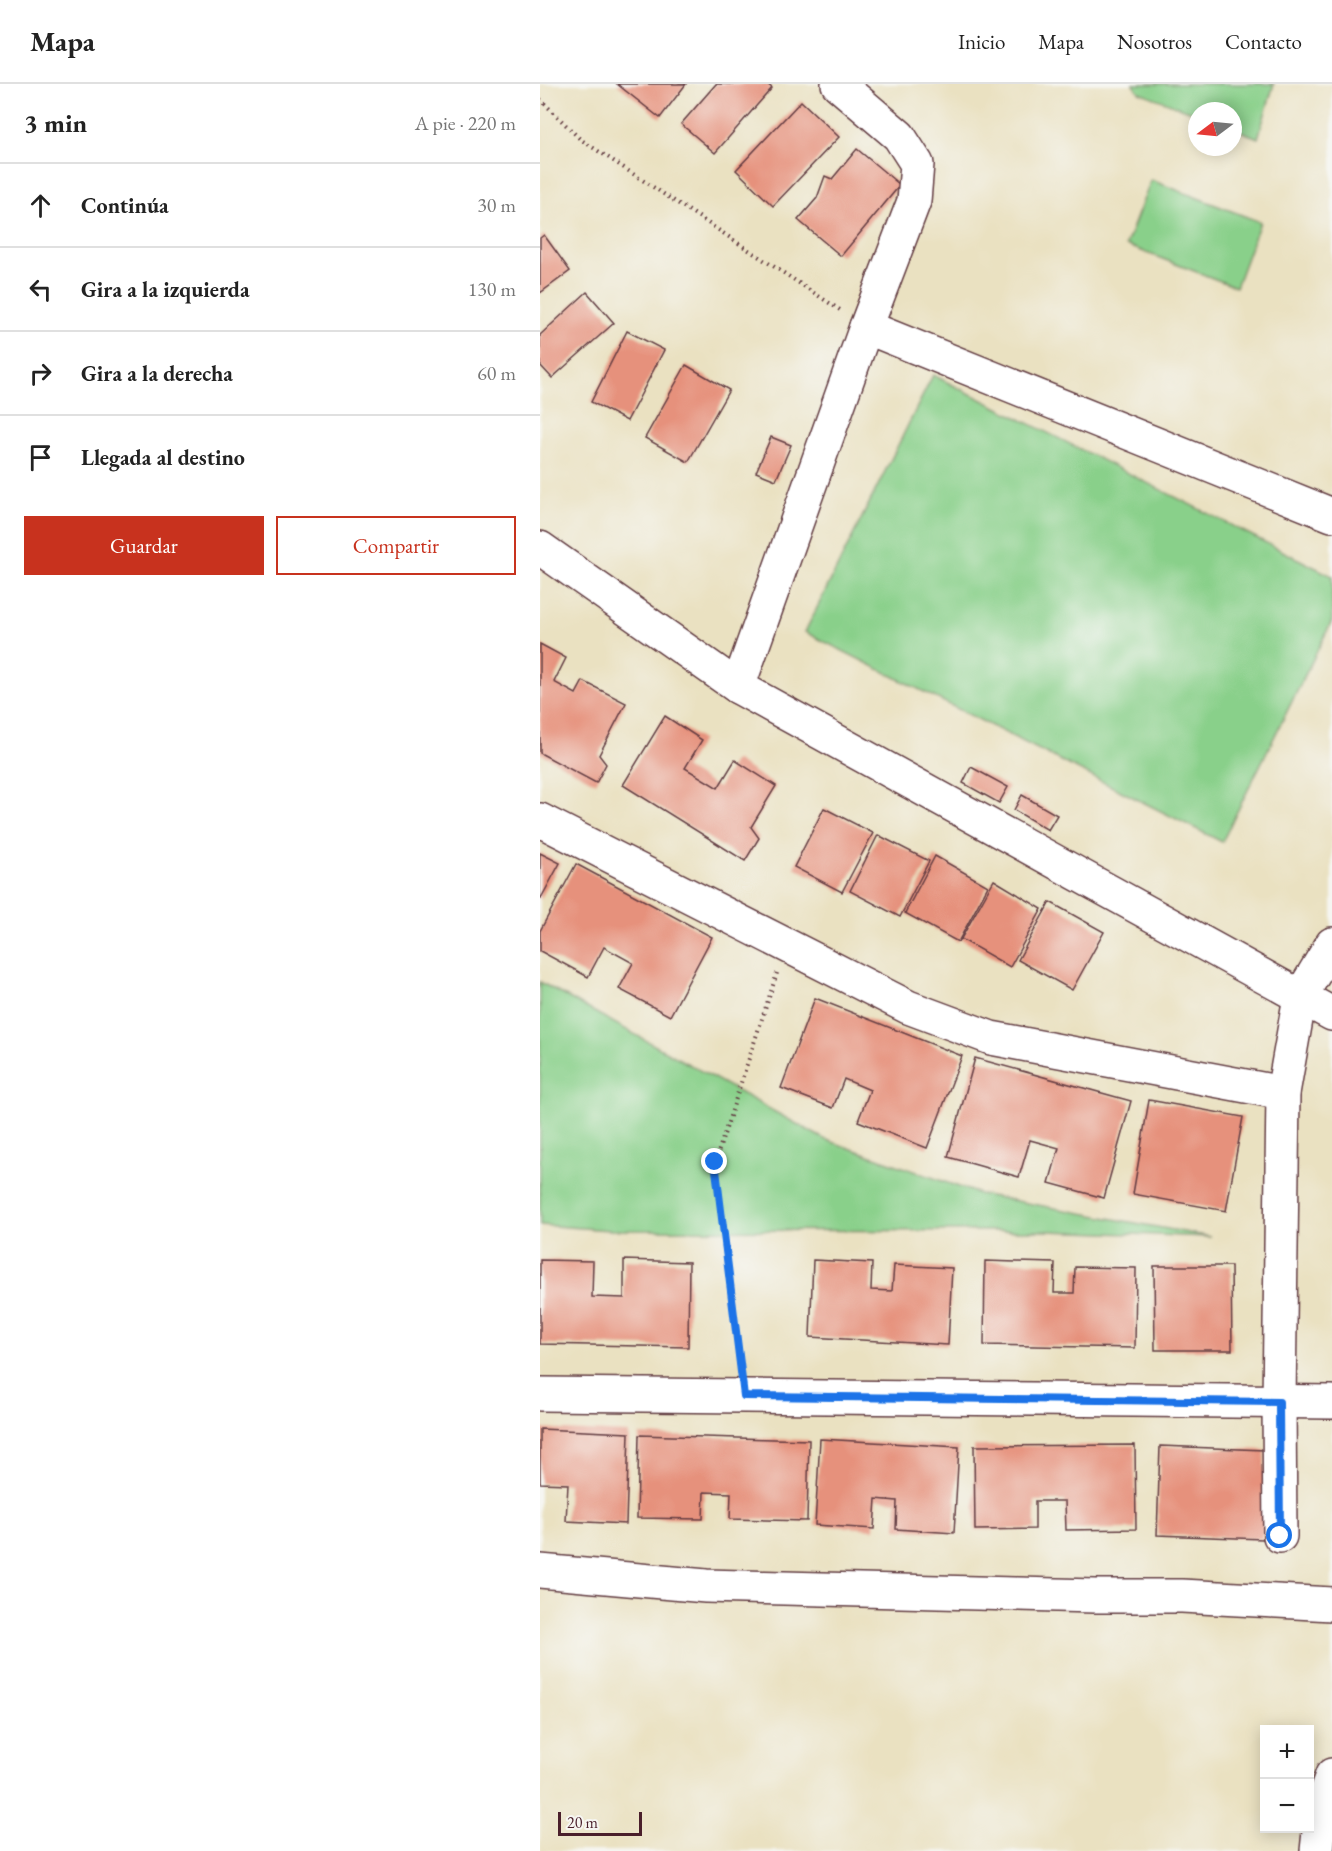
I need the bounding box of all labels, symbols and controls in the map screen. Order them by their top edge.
text: Mapa [30,23,95,59]
text: Inicio [958,28,1005,55]
text: Mapa [1038,28,1084,55]
text: Nosotros [1117,28,1192,55]
text: Contacto [1225,28,1302,55]
north arrow [1188,102,1242,156]
text: 3 min [24,106,87,140]
text: A pie · 220 m [415,110,516,136]
icon: ahead [24,189,57,222]
text: Continúa [81,191,169,220]
text: 30 m [477,192,516,218]
icon: left [24,273,57,306]
text: Gira a la izquierda [81,275,250,304]
text: 130 m [468,276,516,302]
icon: right [24,357,57,390]
text: Gira a la derecha [81,359,233,388]
text: 60 m [477,360,516,386]
icon: arrive [24,441,57,474]
text: Llegada al destino [81,443,245,472]
button: Guardar [24,516,264,575]
button: Compartir [276,516,516,575]
route end [701,1148,727,1174]
route start [1266,1522,1292,1548]
map controls [1260,1725,1314,1833]
button: + [1260,1725,1314,1779]
button: − [1260,1779,1314,1833]
scale bar [558,1809,642,1836]
text: 20 m [567,1812,598,1833]

